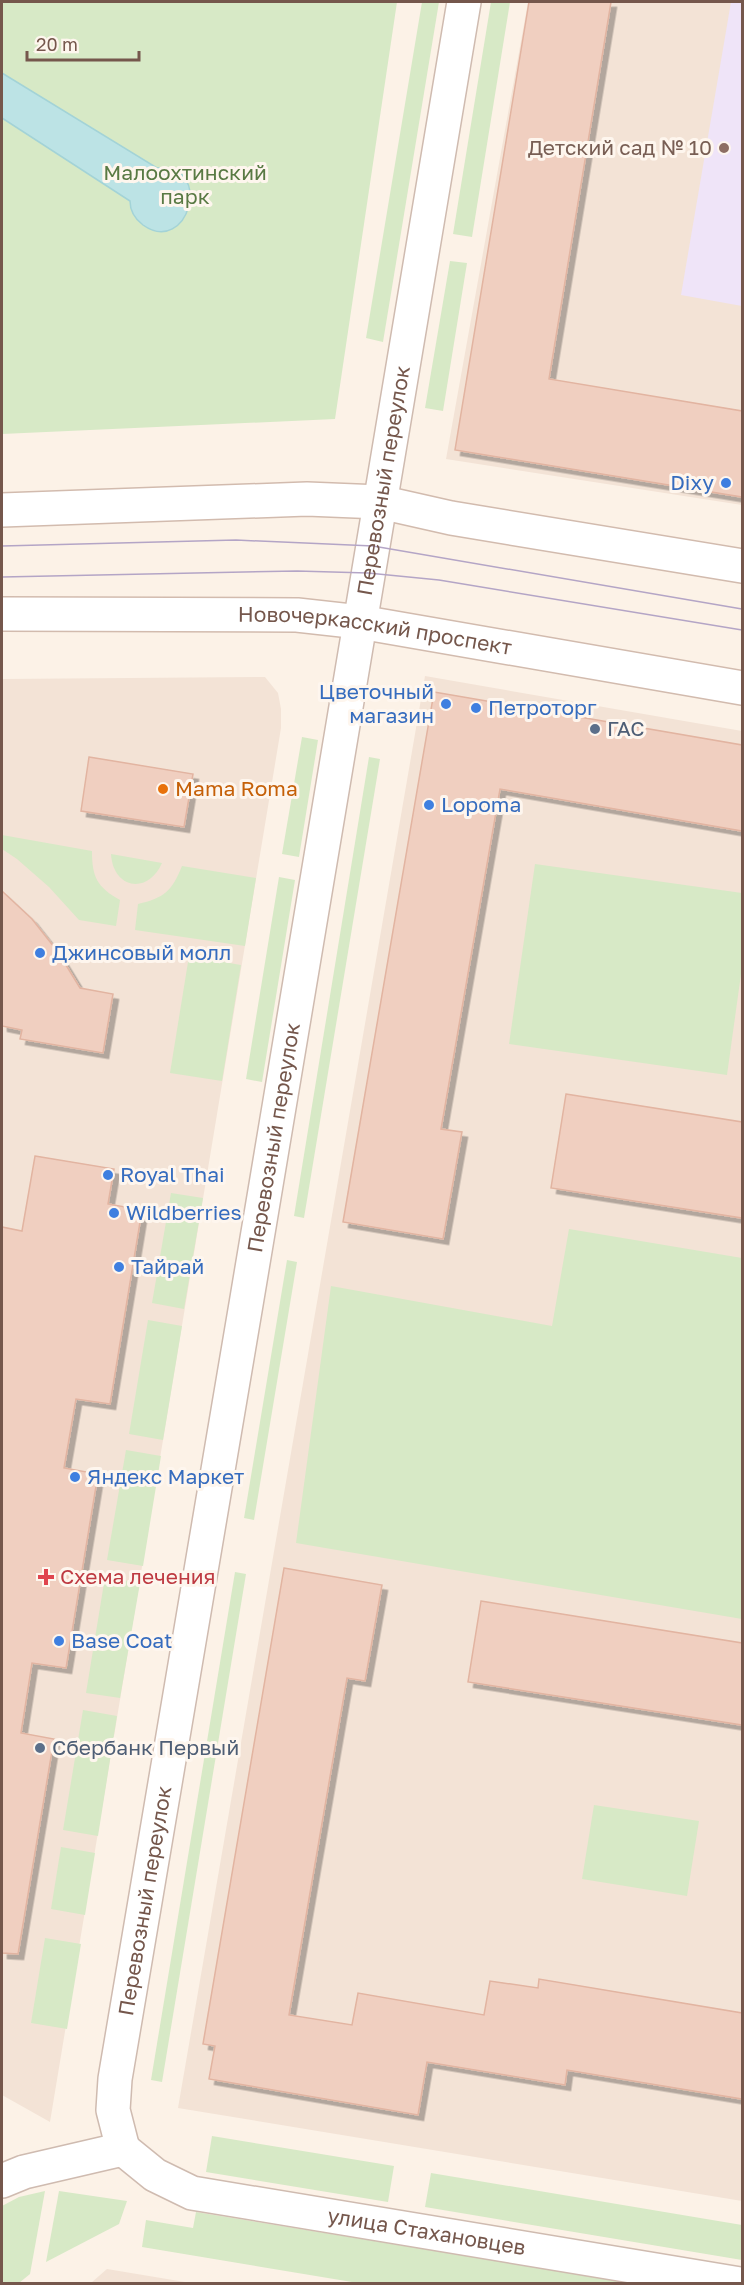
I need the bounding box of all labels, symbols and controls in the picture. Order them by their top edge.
scale bar [27,24,140,62]
text: 20 m [36,33,78,55]
place label: Детский сад № 10 [528,134,712,160]
marker: Детский сад № 10 [717,141,731,155]
park label: Малоохтинский парк [103,159,267,209]
street label: Перевозный переулок [351,364,415,597]
place label: Dixy [670,469,714,495]
marker: Dixy [719,476,733,490]
street label: Новочеркасский проспект [238,601,514,660]
place label: Цветочный магазин [319,678,434,728]
place label: Петроторг [488,694,597,720]
marker: Цветочный магазин [439,697,453,711]
marker: Петроторг [469,701,483,715]
place label: ГАС [607,715,645,741]
marker: ГАС [588,722,602,736]
place label: Mama Roma [175,775,298,801]
marker: Mama Roma [156,782,170,796]
place label: Lopoma [441,791,521,817]
marker: Lopoma [422,798,436,812]
place label: Джинсовый молл [52,939,231,965]
marker: Джинсовый молл [33,946,47,960]
street label: Перевозный переулок [241,1021,305,1254]
place label: Royal Thai [120,1161,225,1187]
marker: Royal Thai [101,1168,115,1182]
place label: Wildberries [126,1199,242,1225]
marker: Wildberries [107,1206,121,1220]
place label: Тайрай [131,1253,204,1279]
marker: Тайрай [112,1260,126,1274]
place label: Яндекс Маркет [87,1463,244,1489]
marker: Яндекс Маркет [68,1470,82,1484]
place label: Схема лечения [60,1563,216,1589]
marker: Схема лечения [37,1568,55,1586]
place label: Base Coat [71,1627,172,1653]
marker: Base Coat [52,1634,66,1648]
place label: Сбербанк Первый [52,1734,239,1760]
marker: Сбербанк Первый [33,1741,47,1755]
street label: Перевозный переулок [112,1784,177,2018]
street label: улица Стахановцев [326,2202,528,2260]

